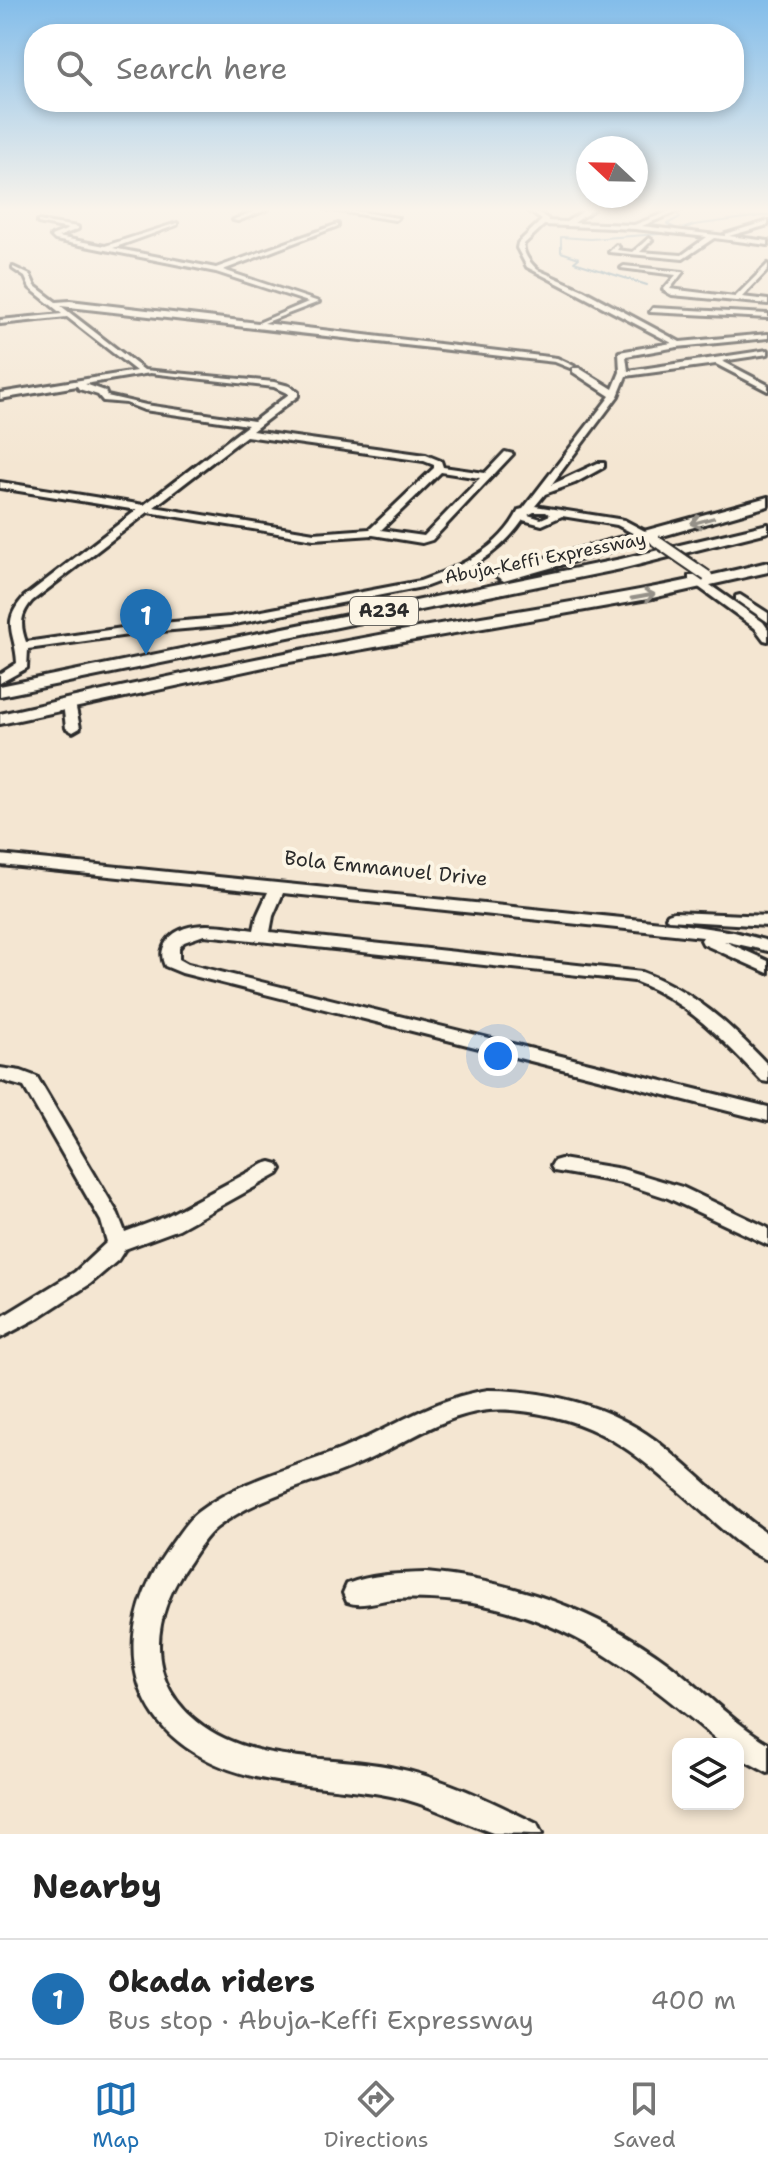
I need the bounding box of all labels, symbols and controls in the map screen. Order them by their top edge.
search box [24,24,744,112]
icon: search [52,46,96,90]
text: Search here [116,48,287,89]
north arrow [576,136,648,208]
one-way arrow [690,515,715,530]
street label: Abuja-Keffi Expressway [442,527,648,589]
one-way arrow [630,587,656,602]
pin: 1 [120,589,172,655]
road number: A234 [350,597,418,625]
street label: Bola Emmanuel Drive [283,844,489,892]
your location [478,1036,518,1076]
map controls [672,1738,744,1810]
button: layers [672,1738,744,1810]
text: Nearby [32,1863,162,1909]
text: Okada riders [108,1961,315,2002]
text: 1 [52,1982,64,2017]
text: 400 m [651,1982,736,2017]
text: Bus stop · Abuja-Keffi Expressway [108,2002,534,2037]
tab: Map [92,2077,139,2154]
tab: Directions [324,2077,429,2154]
tab: Saved [613,2077,676,2154]

